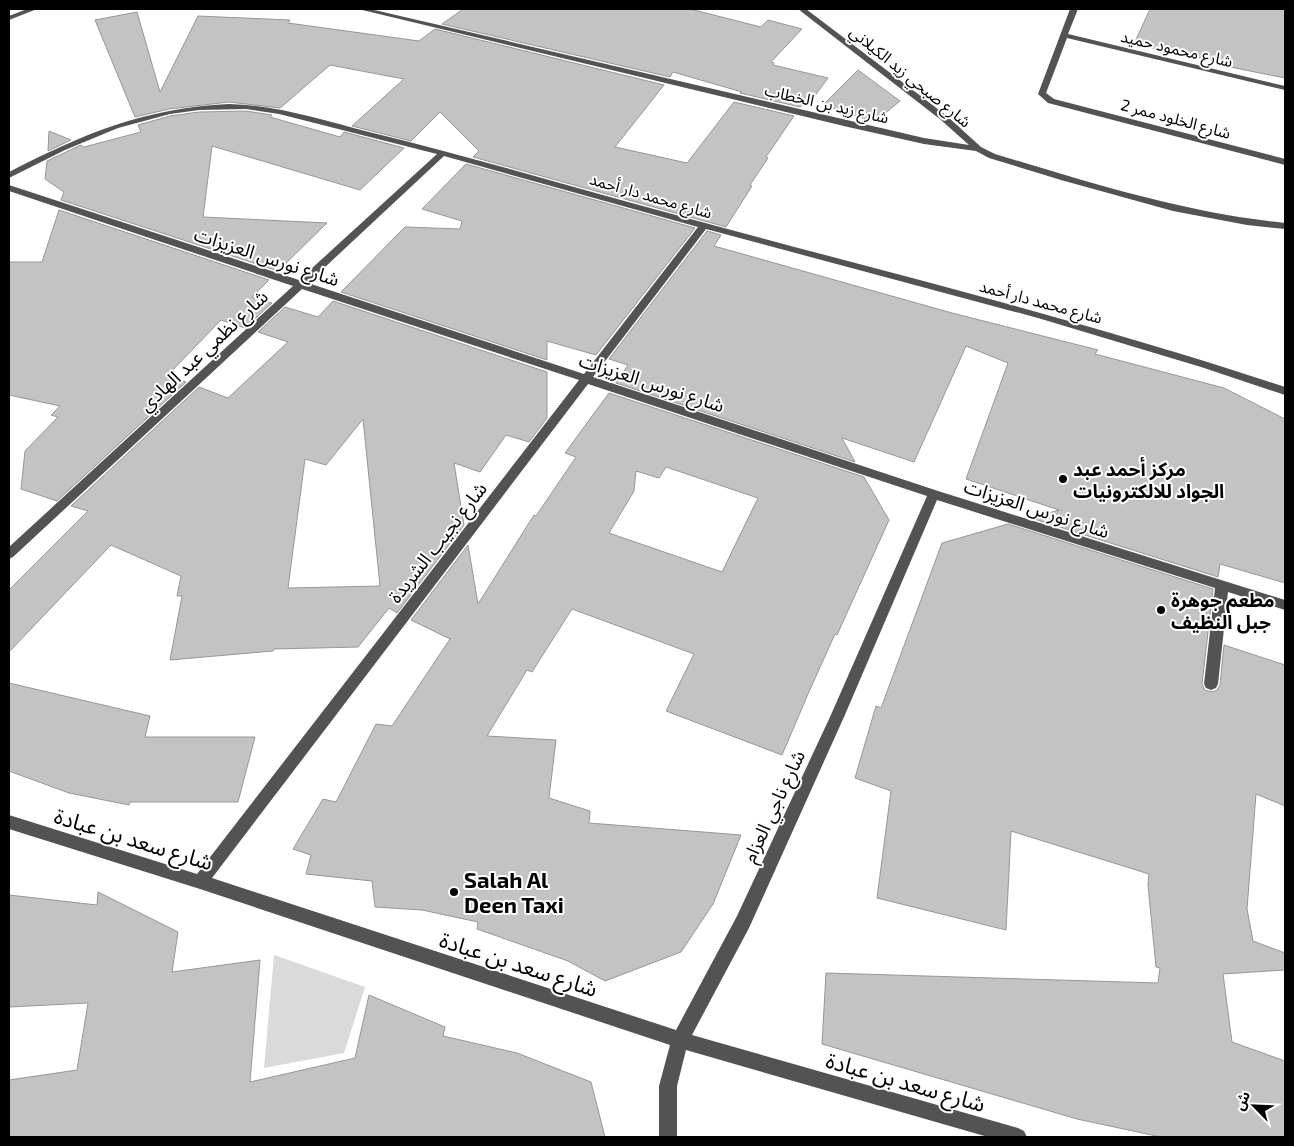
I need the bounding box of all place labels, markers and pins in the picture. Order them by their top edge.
place label: مركز أحمد عبد الجواد للالكترونيات [1073,456,1224,503]
marker: مركز أحمد عبد الجواد للالكترونيات [1057,473,1069,485]
place label: مطعم جوهرة جبل النظيف [1171,588,1275,634]
marker: مطعم جوهرة جبل النظيف [1155,604,1167,616]
place label: Salah Al Deen Taxi [464,866,564,917]
marker: Salah Al Deen Taxi [448,886,460,898]

